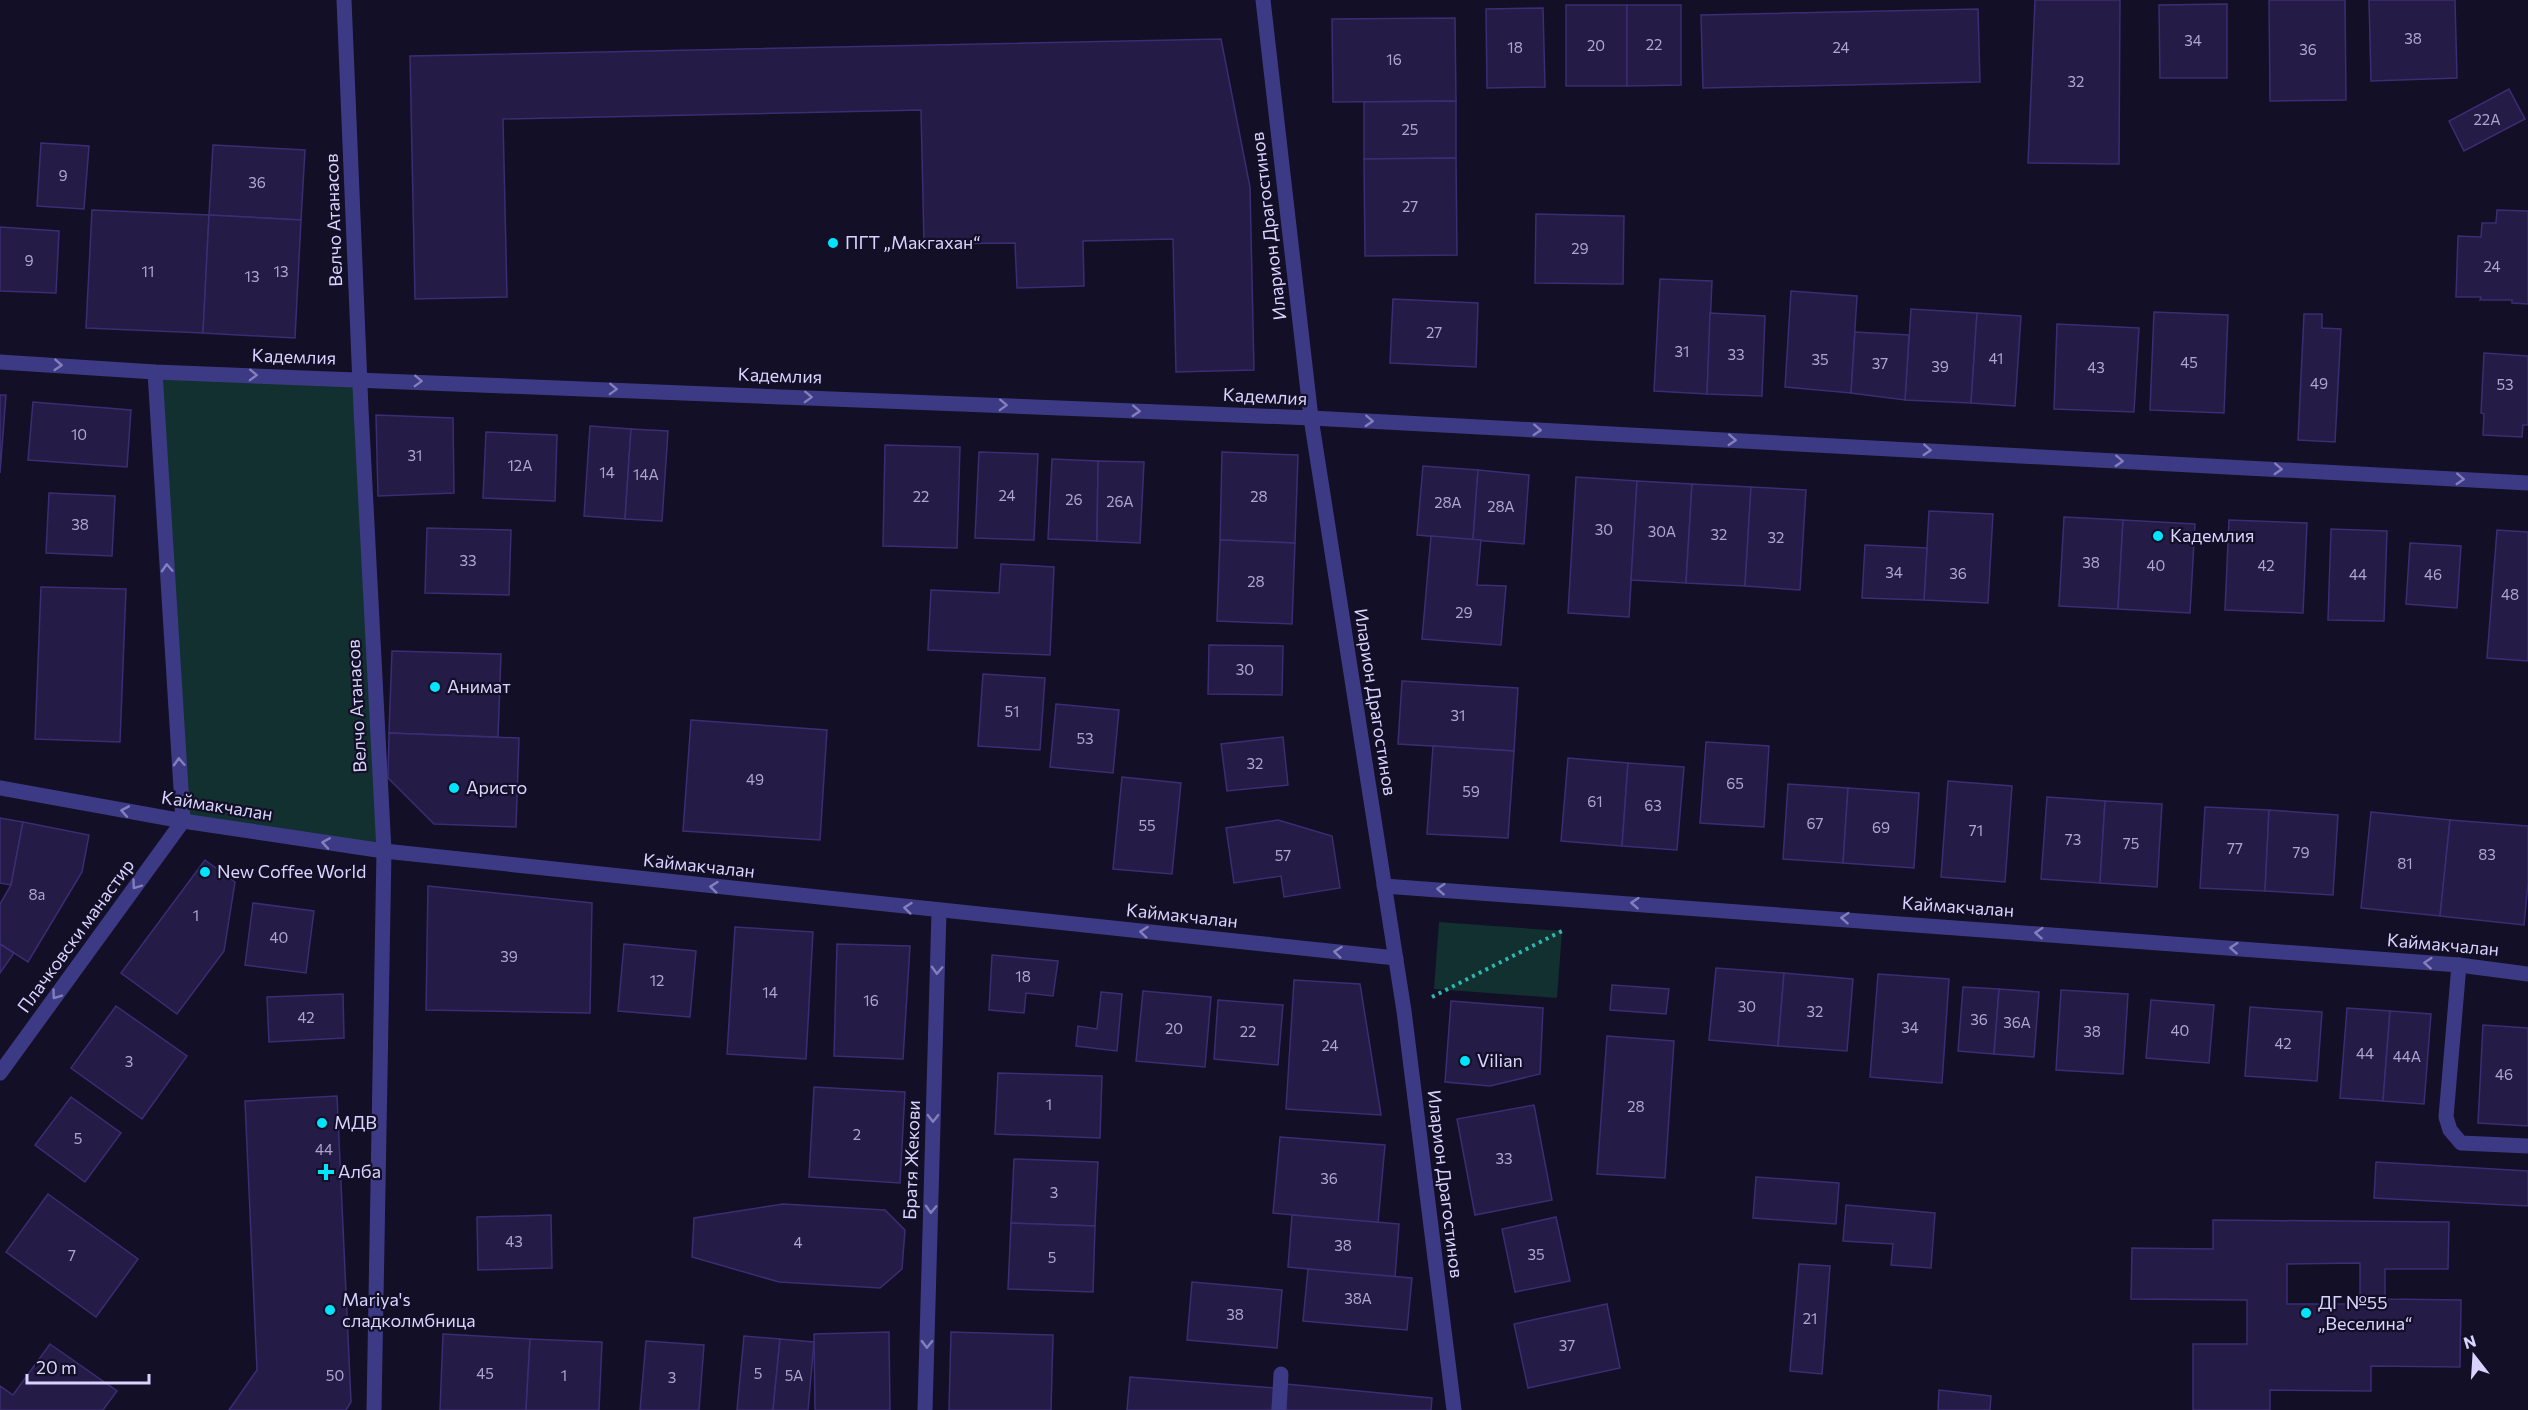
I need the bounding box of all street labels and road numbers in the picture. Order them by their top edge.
street label: Иларион Драгостинов [1246,131,1290,321]
street label: Велчо Атанасов [320,153,346,287]
street label: Кадемлия [251,344,337,368]
street label: Кадемлия [737,363,823,387]
street label: Кадемлия [1222,383,1308,409]
street label: Иларион Драгостинов [1350,607,1402,797]
street label: Велчо Атанасов [342,639,370,773]
street label: Каймакчалан [160,785,274,825]
street label: Каймакчалан [642,848,756,882]
street label: Плачковски манастир [12,854,138,1017]
street label: Каймакчалан [1901,891,2015,921]
street label: Каймакчалан [1125,898,1239,932]
street label: Каймакчалан [2386,928,2500,960]
street label: Иларион Драгостинов [1424,1089,1468,1279]
street label: Братя Жекови [898,1100,924,1220]

